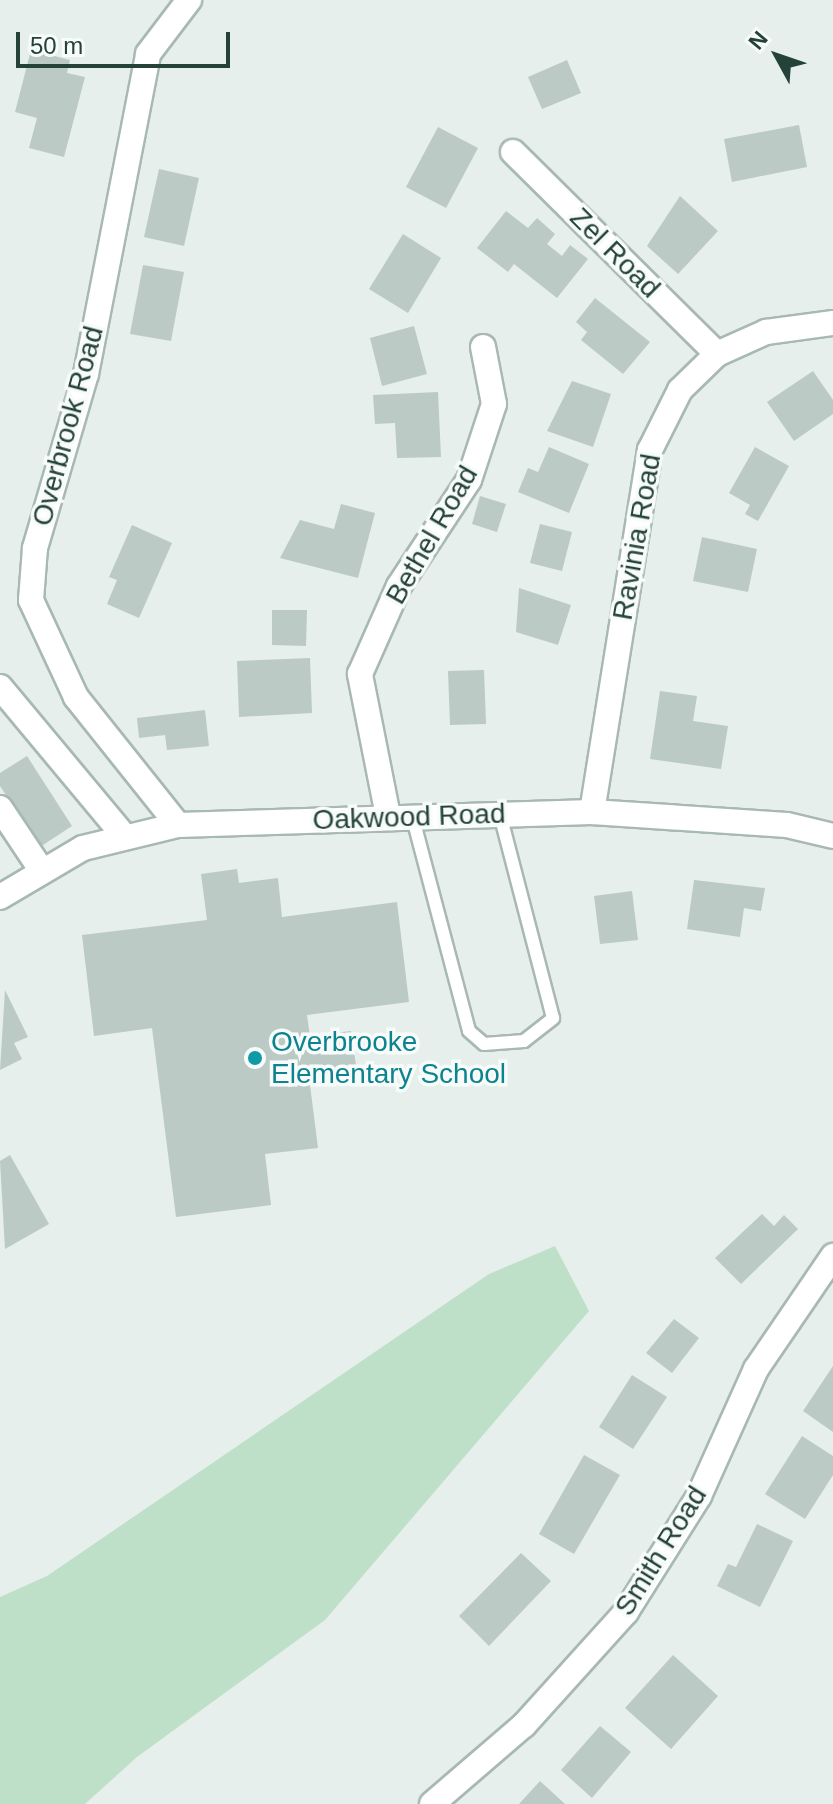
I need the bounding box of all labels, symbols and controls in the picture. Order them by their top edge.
scale bar [20,16,234,66]
north arrow [737,16,817,96]
text: N [744,26,773,54]
text: 50 m [30,32,83,59]
street label: Zel Road [563,201,667,305]
street label: Overbrook Road [25,322,111,530]
street label: Ravinia Road [606,451,668,623]
street label: Bethel Road [379,460,485,610]
street label: Oakwood Road [312,797,506,837]
place label: Overbrooke Elementary School [271,1025,506,1091]
marker: Overbrooke Elementary School [246,1049,264,1067]
street label: Smith Road [608,1480,714,1622]

